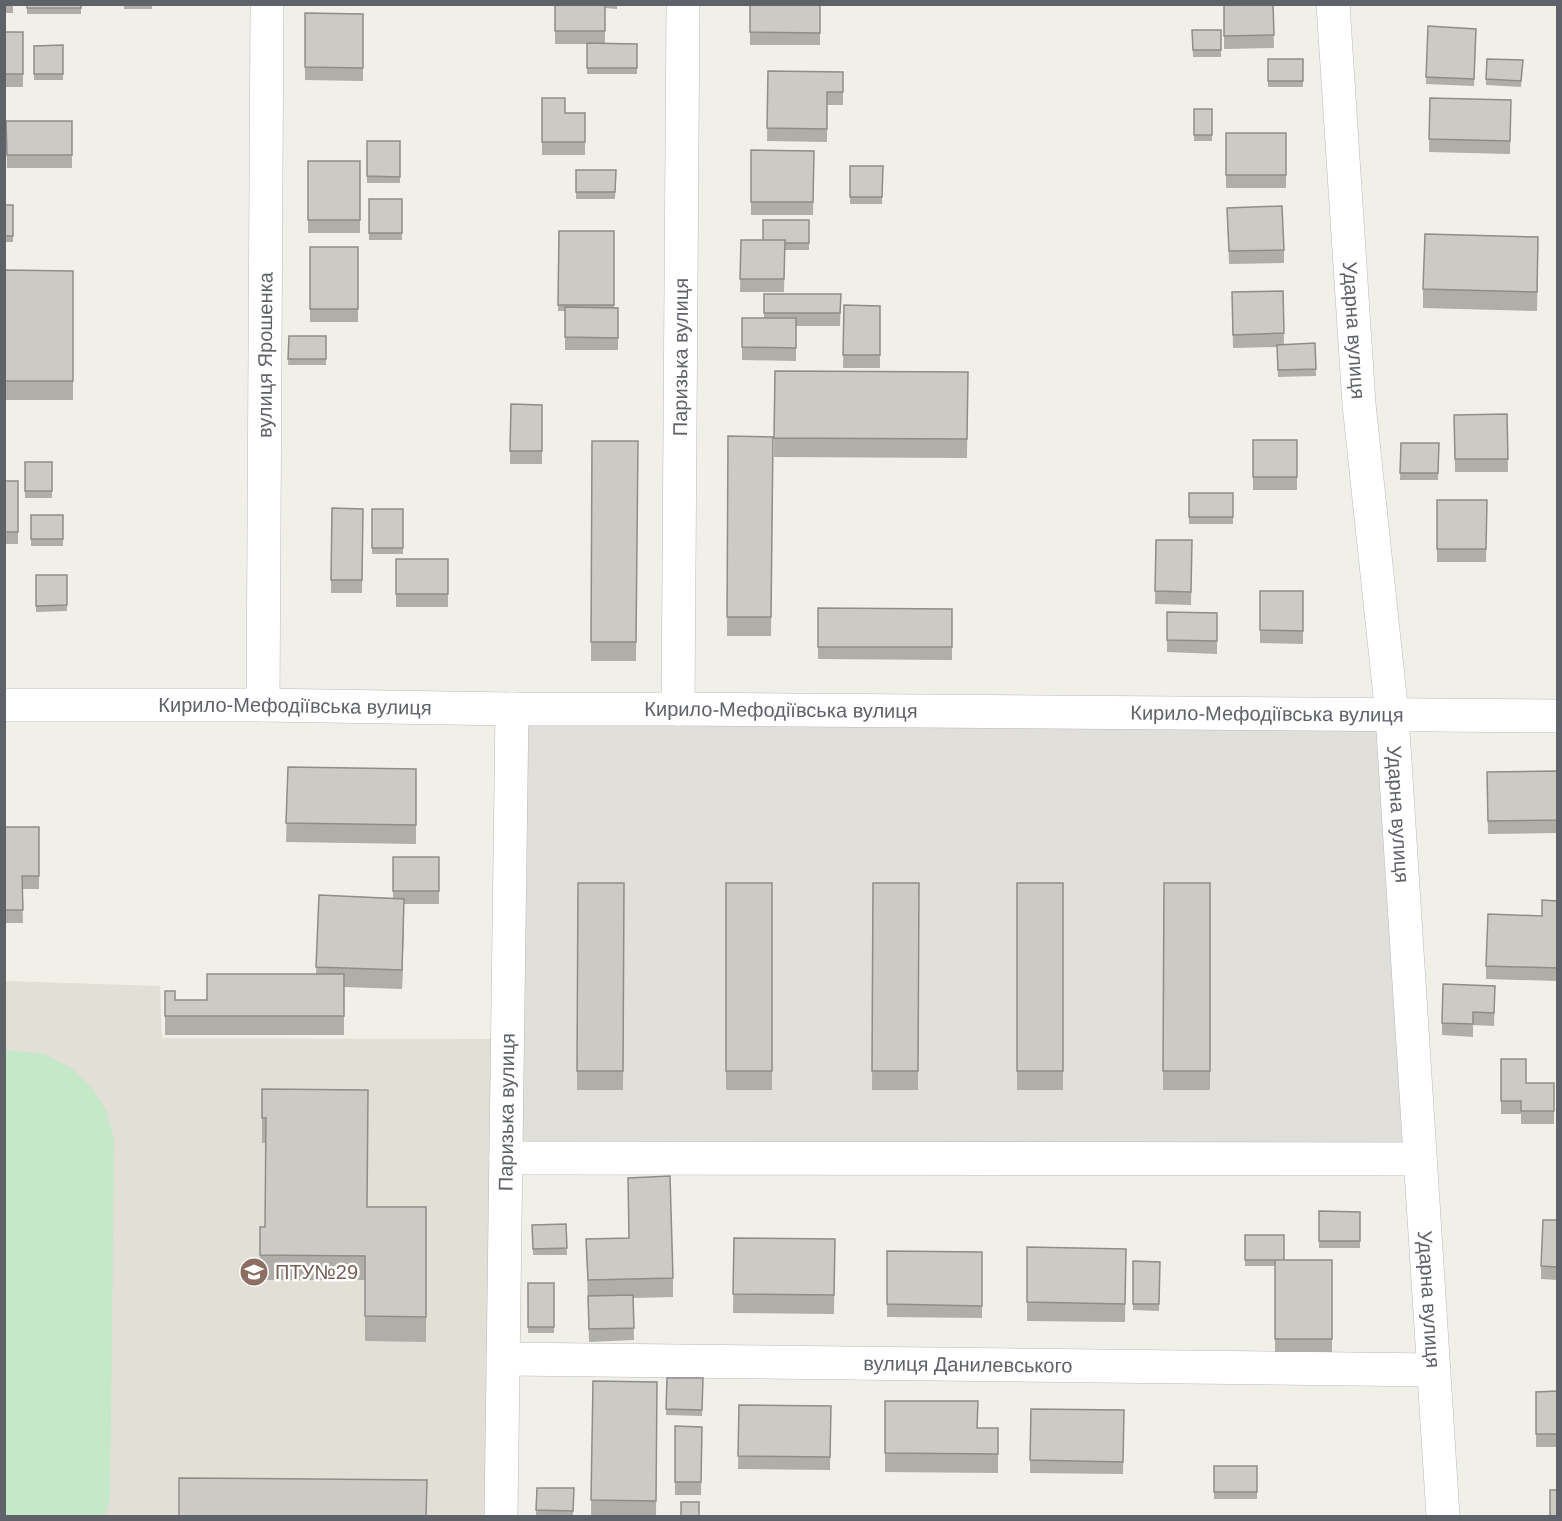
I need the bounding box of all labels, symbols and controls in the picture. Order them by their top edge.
street label: Ударна вулиця [1339,261,1370,400]
street label: вулиця Ярошенка [254,271,276,438]
street label: Паризька вулиця [669,278,692,436]
street label: Кирило-Мефодіївська вулиця [158,694,432,719]
street label: Кирило-Мефодіївська вулиця [644,698,918,722]
street label: Кирило-Мефодіївська вулиця [1130,702,1404,726]
street label: Ударна вулиця [1383,745,1414,884]
street label: Паризька вулиця [494,1033,519,1191]
street label: Ударна вулиця [1414,1230,1445,1369]
school or university icon: ПТУ№29 [238,1256,270,1288]
place label: ПТУ№29 [275,1261,358,1283]
street label: вулиця Данилевського [863,1352,1073,1377]

